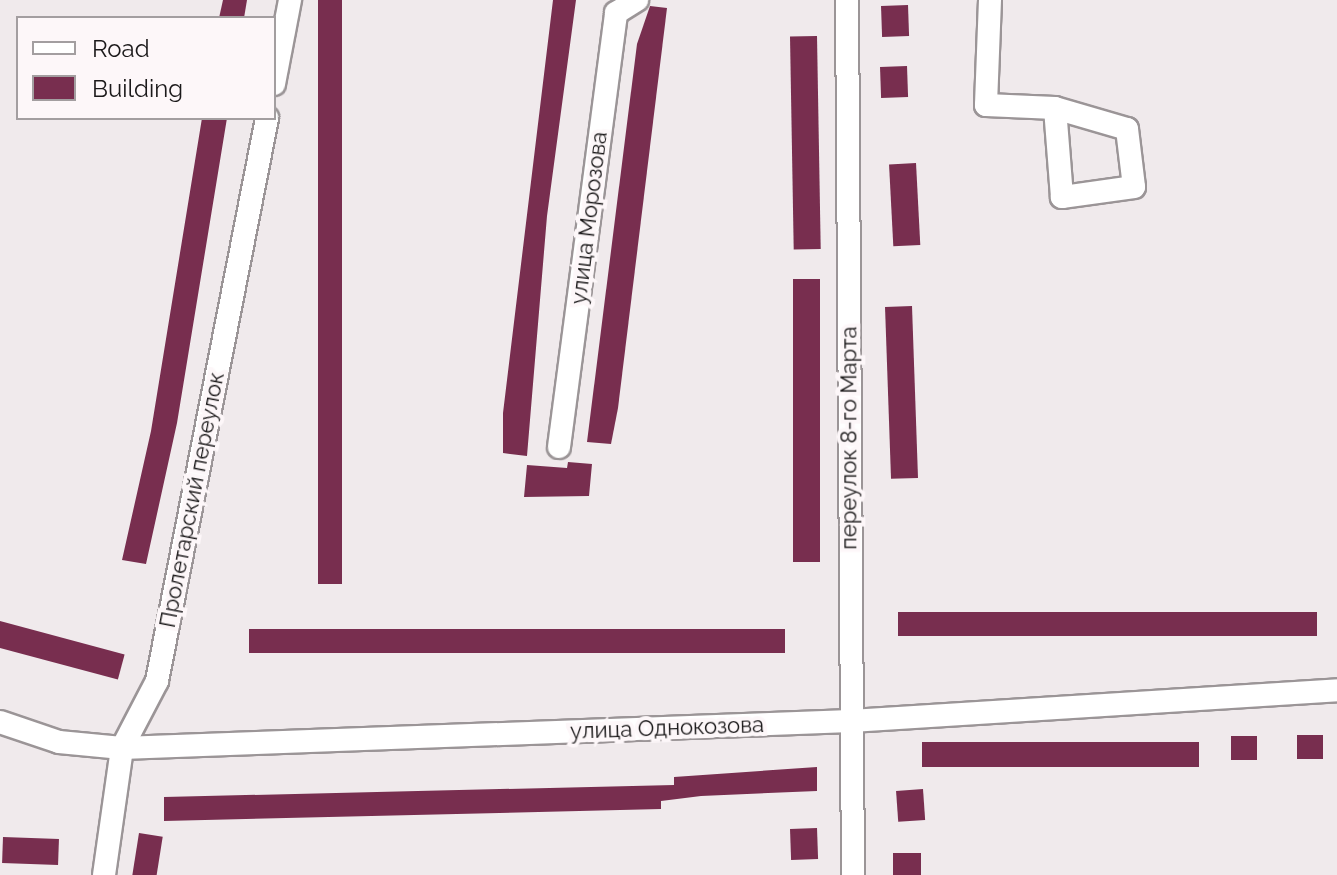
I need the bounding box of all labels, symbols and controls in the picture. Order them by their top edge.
legend [16,16,276,120]
text: Road [92,34,150,63]
text: Building [92,74,183,103]
street label: улица Морозова [565,130,613,306]
street label: переулок 8-го Марта [836,326,862,550]
street label: Пролетарский переулок [154,370,230,630]
street label: улица Однокозова [570,711,764,745]

